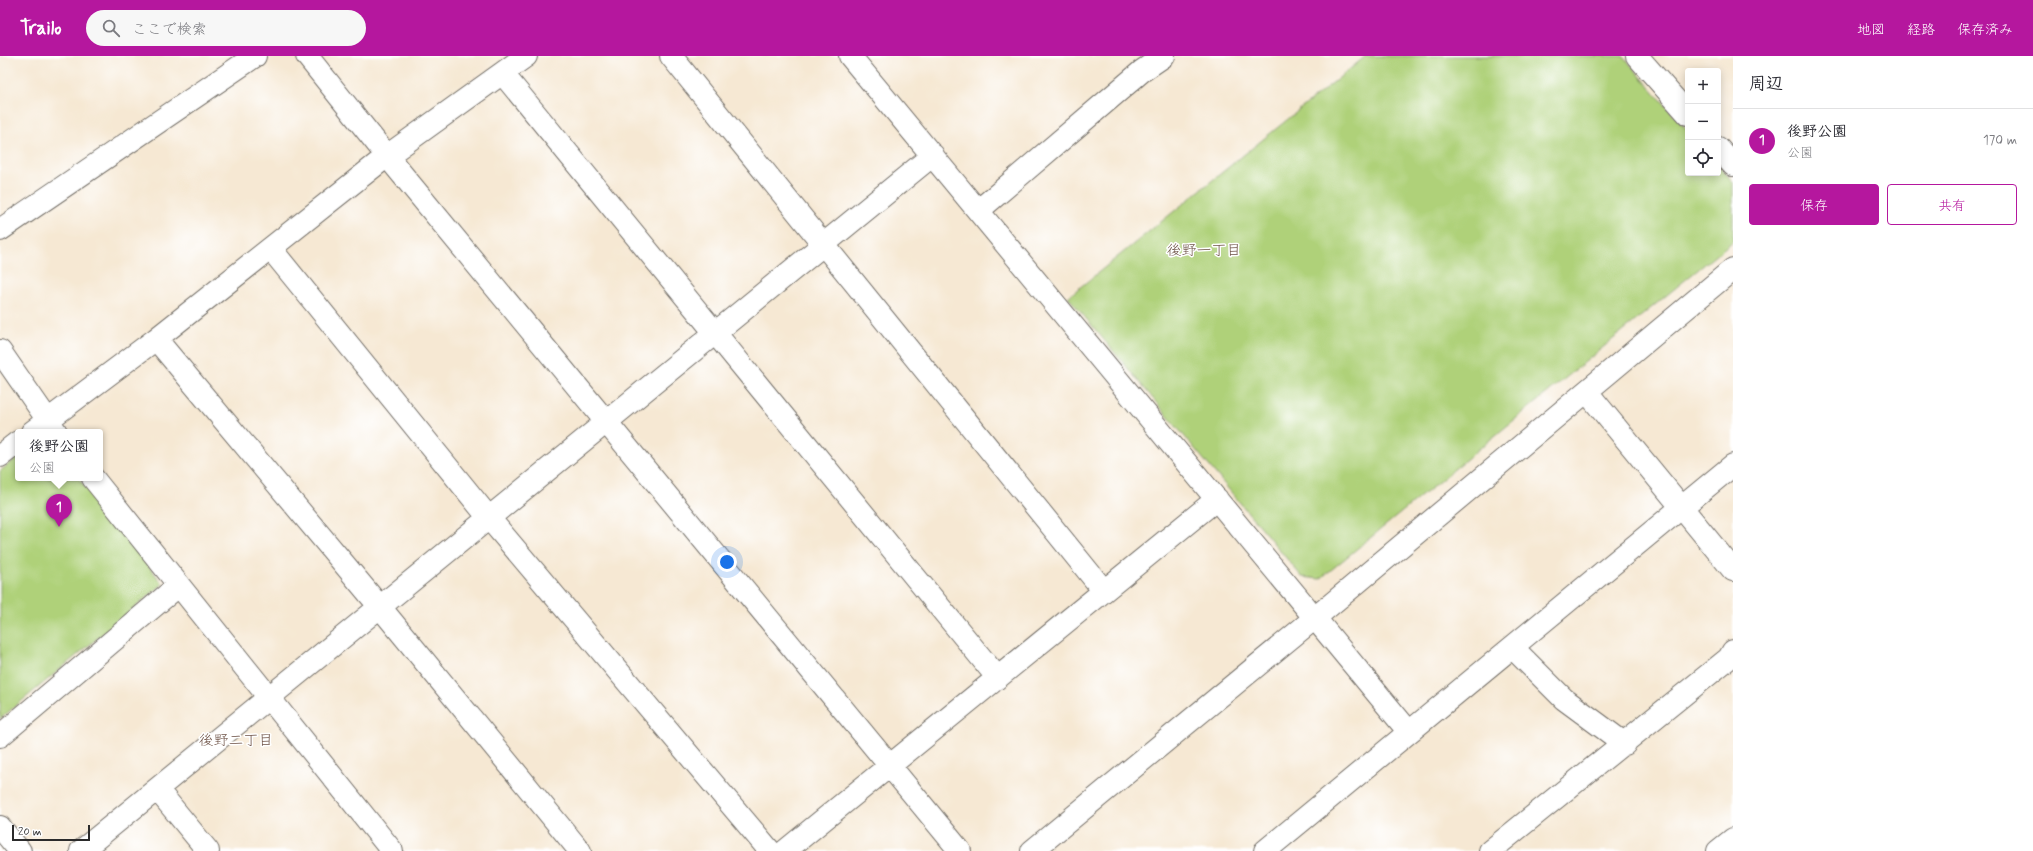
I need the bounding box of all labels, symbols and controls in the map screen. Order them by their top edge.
search box [86,10,366,46]
text: Trailo [20,16,62,41]
icon: search [100,17,122,39]
text: ここで検索 [132,20,207,40]
text: 地図 [1857,21,1885,39]
text: 経路 [1907,21,1935,39]
text: 保存済み [1957,21,2013,39]
map controls [1685,68,1721,176]
button: + [1685,68,1721,104]
text: 周辺 [1749,73,1783,95]
button: − [1685,104,1721,140]
text: 後野公園 [1787,122,1847,142]
text: 1 [1759,132,1765,149]
text: 170 m [1983,132,2017,149]
button: locate [1685,140,1721,176]
text: 公園 [1787,145,1813,162]
button: 保存 [1749,184,1879,225]
button: 共有 [1887,184,2017,225]
district label: 後野一丁目 [1166,241,1242,261]
popup [15,429,103,481]
text: 後野公園 [29,437,89,457]
text: 公園 [29,460,55,477]
pin: 1 [46,494,72,527]
your location [717,552,737,572]
district label: 後野二丁目 [198,731,274,751]
scale bar [12,823,90,842]
text: 20 m [18,825,41,839]

